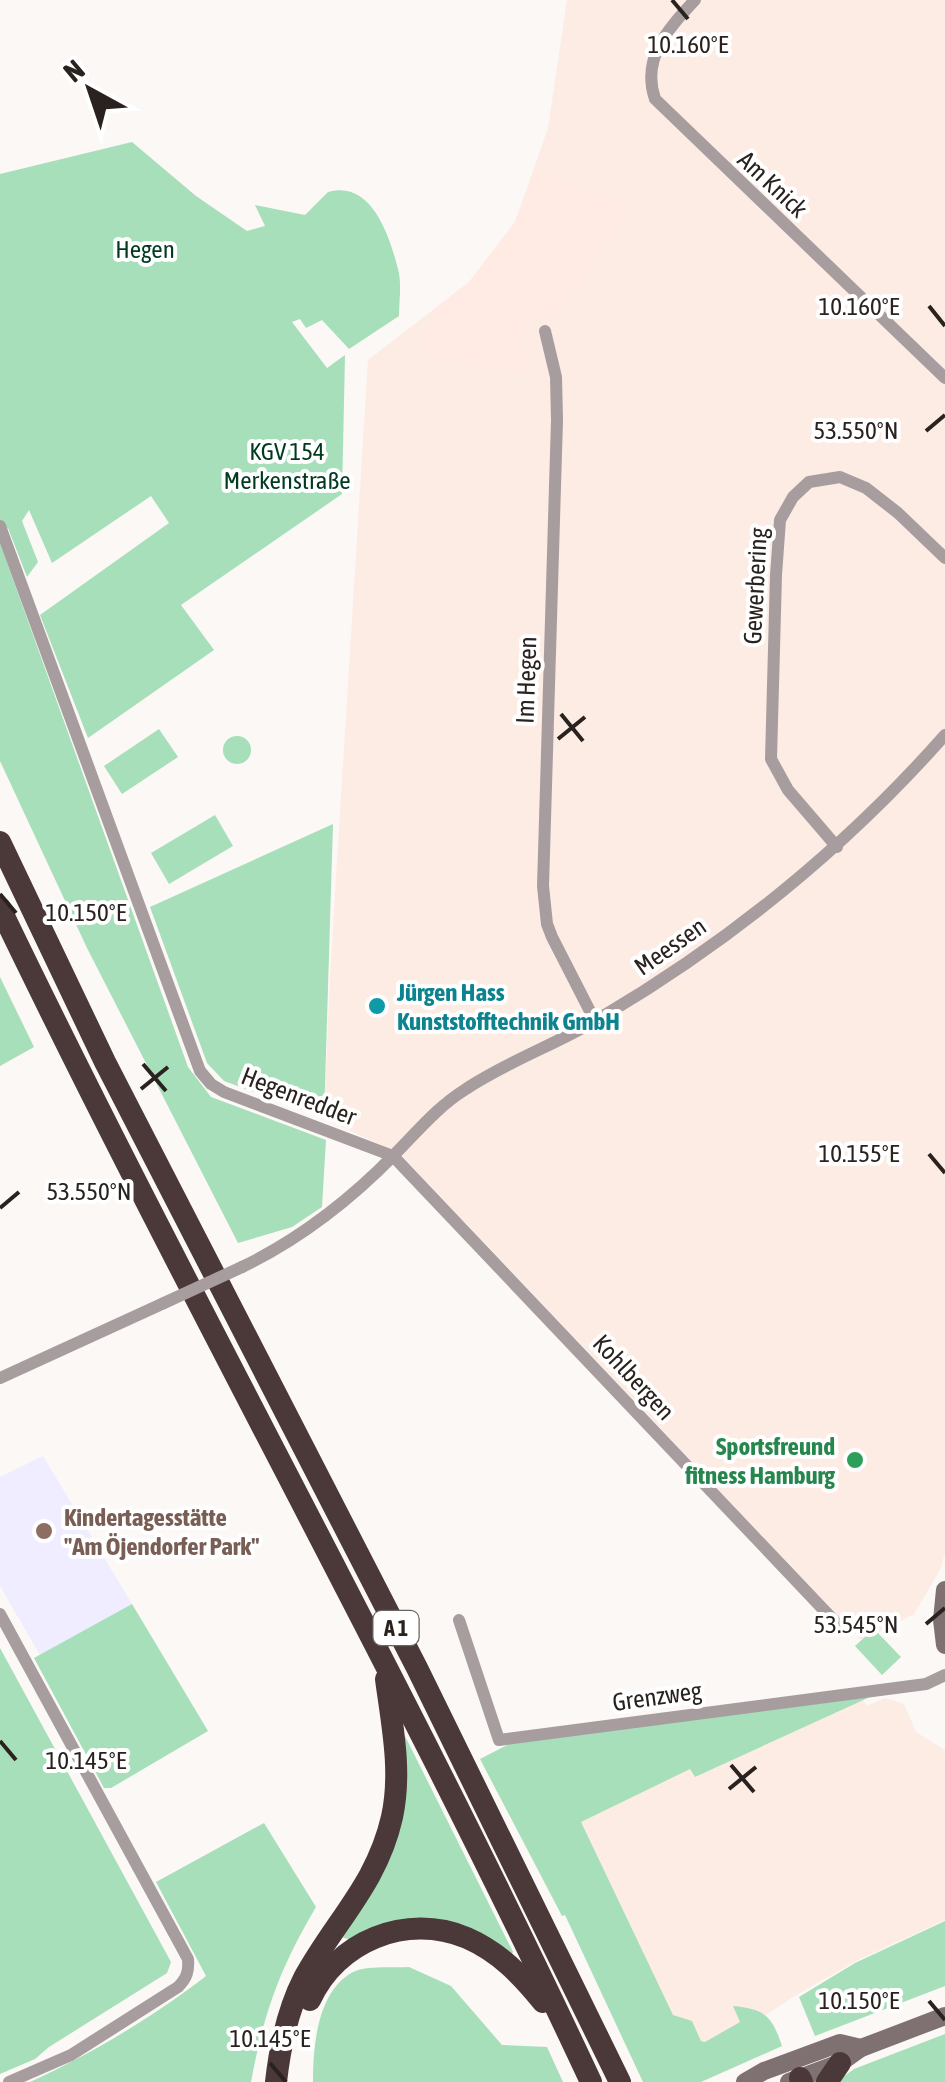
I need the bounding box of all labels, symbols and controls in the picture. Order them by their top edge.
text: 10.160°E [648,30,729,58]
north arrow [40,40,140,140]
text: N [57,53,91,88]
street label: Am Knick [733,145,813,223]
park label: Hegen [115,235,175,263]
text: 10.160°E [819,292,900,320]
text: 53.550°N [814,416,898,444]
park label: KGV 154 Merkenstraße [223,437,351,494]
street label: Gewerbering [738,527,772,645]
street label: Im Hegen [510,636,542,724]
text: 10.150°E [46,898,127,926]
street label: Meessen [629,911,711,981]
place label: Jürgen Hass Kunststofftechnik GmbH [396,978,620,1035]
marker: Jürgen Hass Kunststofftechnik GmbH [366,995,388,1017]
street label: Hegenredder [238,1061,361,1131]
text: 10.155°E [819,1139,900,1167]
text: 53.550°N [47,1177,131,1205]
street label: Kohlbergen [588,1329,680,1425]
place label: Sportsfreund fitness Hamburg [684,1432,835,1489]
marker: Sportsfreund fitness Hamburg [844,1449,866,1471]
place label: Kindertagesstätte "Am Öjendorfer Park" [64,1503,259,1560]
marker: Kindertagesstätte "Am Öjendorfer Park" [33,1520,55,1542]
text: 53.545°N [814,1610,898,1638]
road number: A 1 [374,1611,418,1645]
street label: Grenzweg [611,1676,704,1716]
text: 10.145°E [46,1746,127,1774]
text: 10.150°E [819,1986,900,2014]
text: 10.145°E [230,2024,311,2052]

